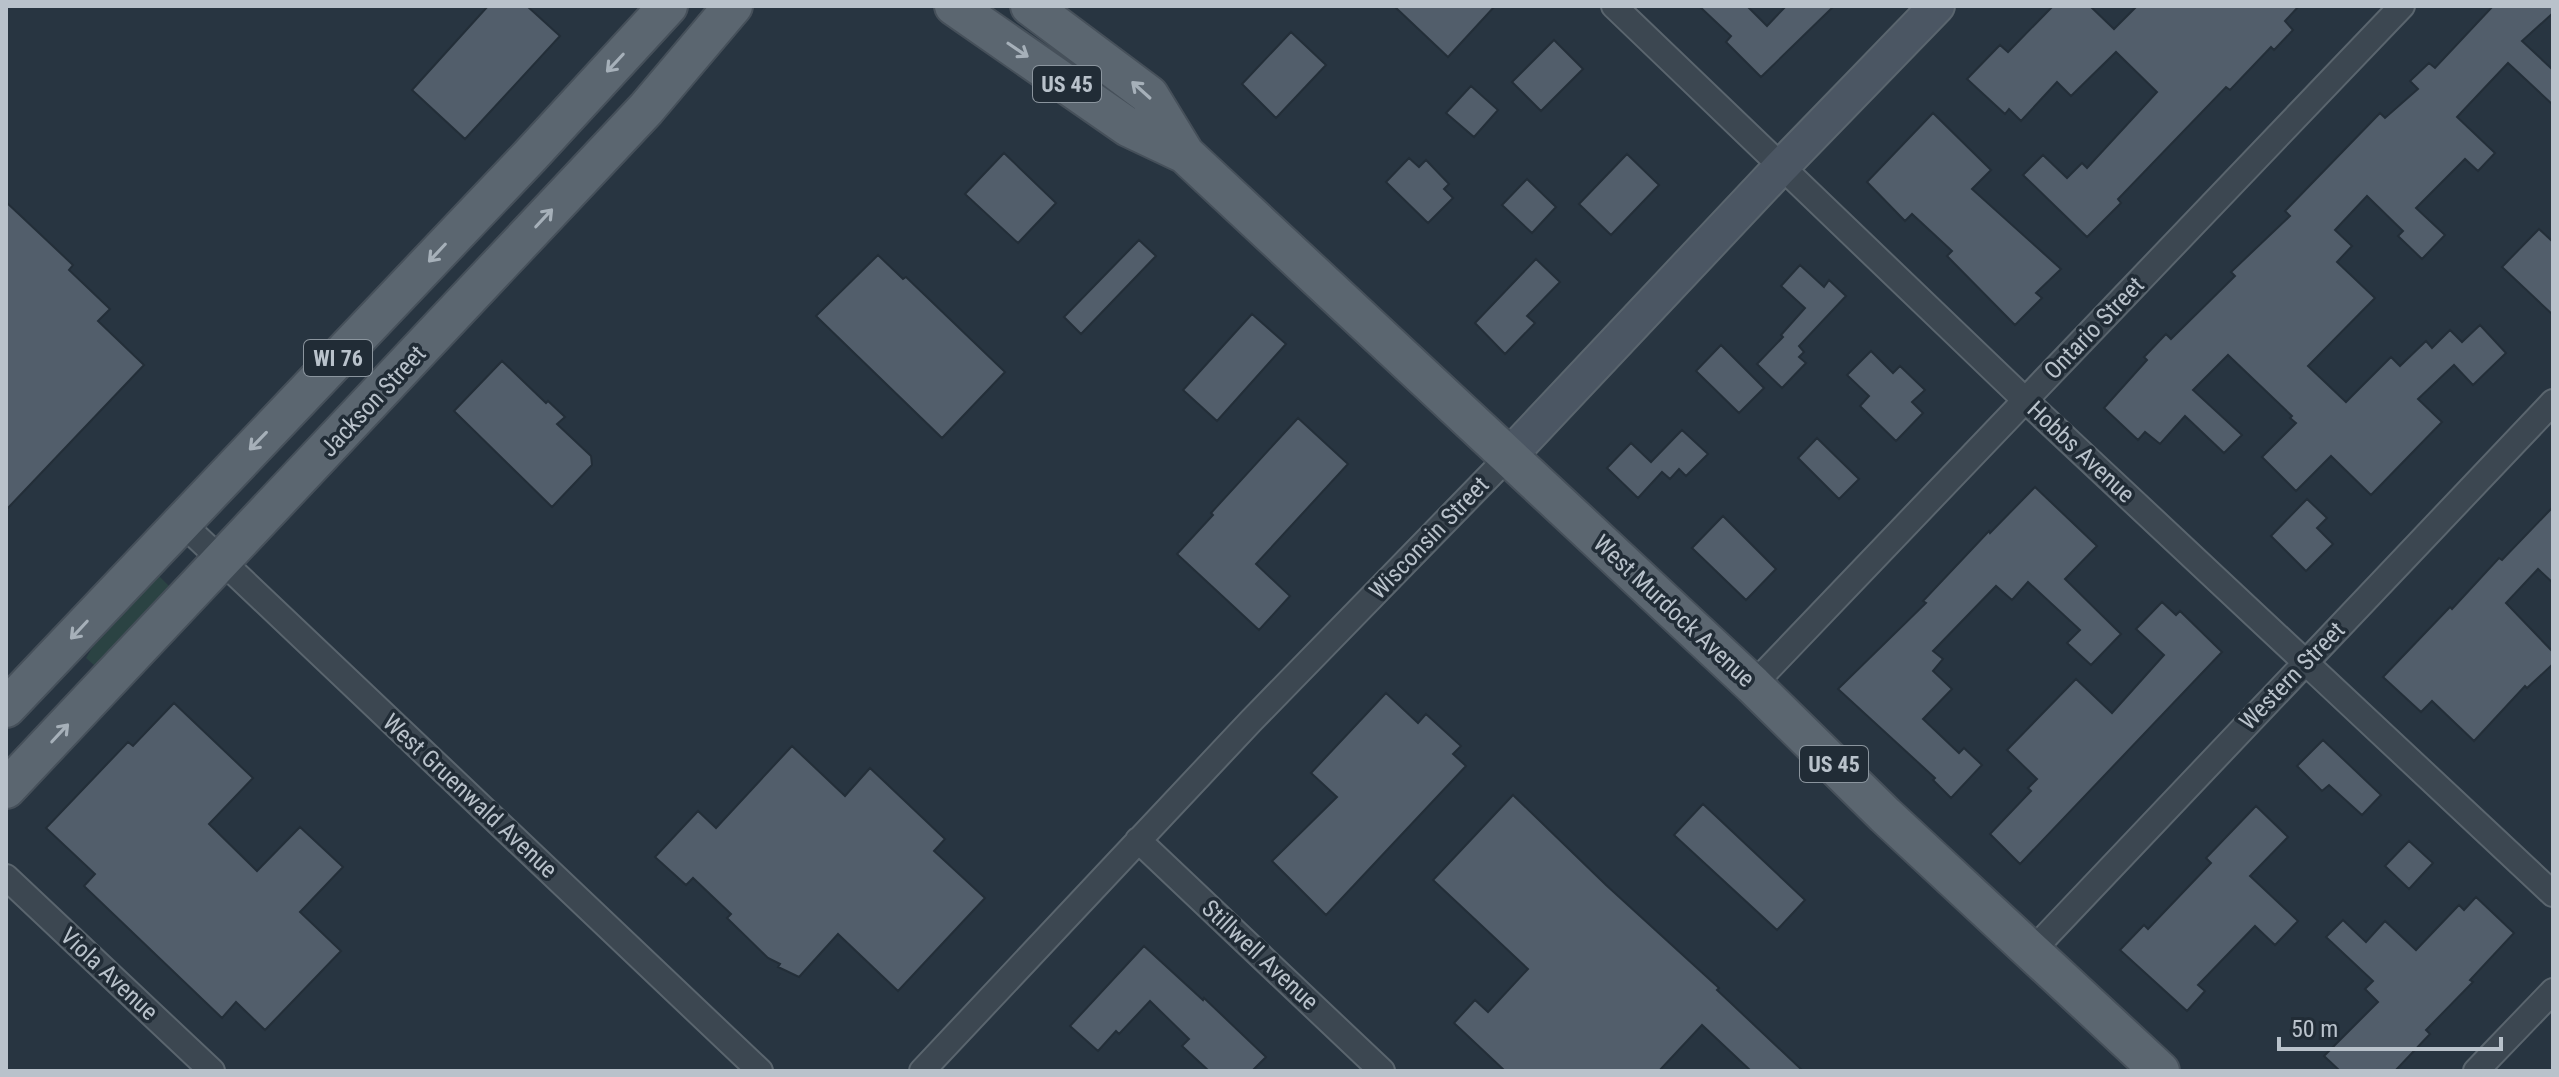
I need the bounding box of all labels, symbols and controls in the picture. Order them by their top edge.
one-way arrow [1006,42,1029,58]
one-way arrow [607,53,625,73]
road number: US 45 [1033,66,1101,102]
one-way arrow [1131,81,1151,100]
one-way arrow [535,208,554,228]
one-way arrow [428,243,447,263]
street label: Ontario Street [2038,271,2150,385]
road number: WI 76 [304,340,372,376]
street label: Jackson Street [315,340,431,462]
street label: Hobbs Avenue [2022,395,2140,509]
one-way arrow [249,431,268,450]
street label: Wisconsin Street [1364,471,1494,605]
street label: West Murdock Avenue [1588,529,1760,693]
street label: Western Street [2234,616,2350,736]
one-way arrow [70,620,89,639]
street label: West Gruenwald Avenue [377,708,563,884]
one-way arrow [50,723,69,743]
road number: US 45 [1800,746,1868,782]
street label: Stillwell Avenue [1196,894,1324,1016]
street label: Viola Avenue [55,922,163,1026]
scale bar [2279,1001,2501,1051]
text: 50 m [2291,1015,2338,1043]

